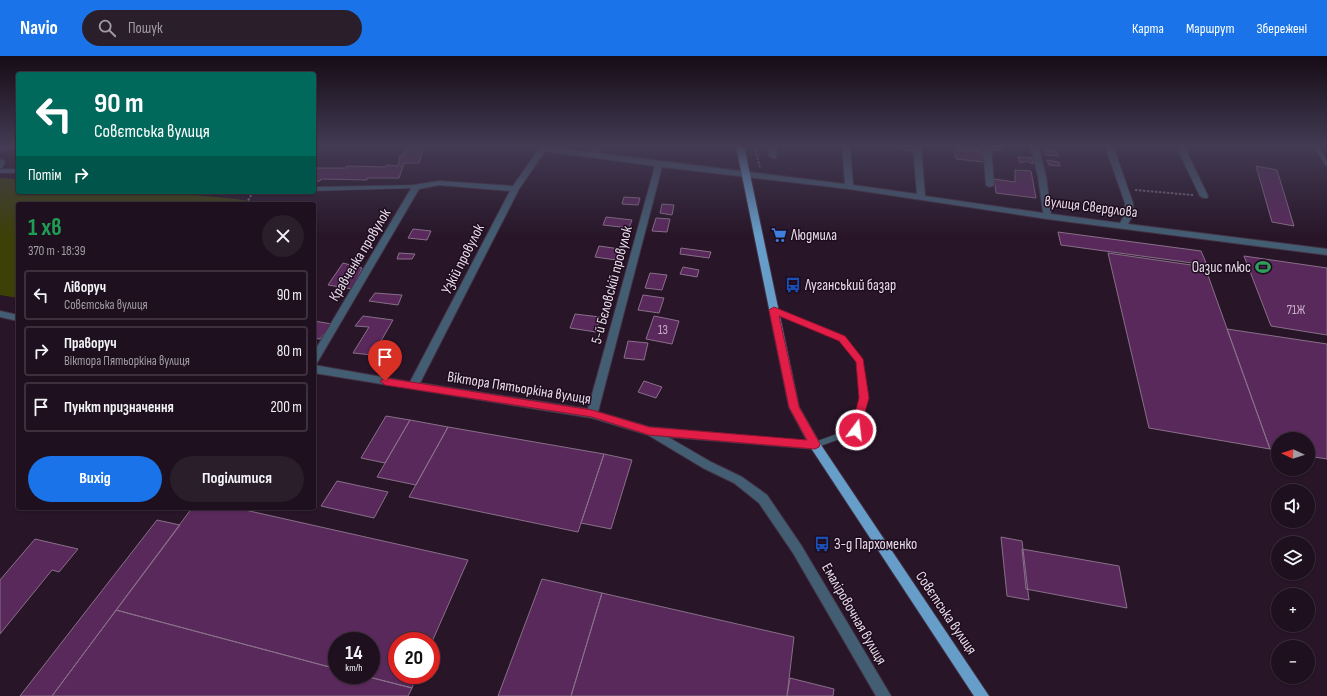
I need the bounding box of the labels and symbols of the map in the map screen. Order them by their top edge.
street label: вулиця Свердлова [1043,192,1139,222]
street label: Кравченка провулок [325,205,395,305]
street label: Узкій провулок [437,220,489,297]
street label: 5-й Бєловскій провулок [587,224,637,346]
supermarket icon: Людмила [770,226,788,244]
place label: Людмила [790,226,837,245]
place label: Оазис плюс [1192,258,1251,277]
sports icon: Оазис плюс [1254,258,1272,276]
bus stop icon: Луганський базар [784,276,802,294]
place label: Луганський базар [804,276,896,295]
house number: 71Ж [1287,302,1306,318]
house number: 13 [658,322,668,338]
pin [368,340,402,381]
street label: Віктора Пятьоркіна вулиця [446,367,592,409]
position arrow [835,409,877,451]
north arrow [1271,432,1315,476]
bus stop icon: З-д Пархоменко [813,535,831,553]
place label: З-д Пархоменко [834,535,917,554]
street label: Емаліровочная вулиця [817,560,891,668]
street label: Совєтська вулиця [911,568,981,658]
speed limit sign: 20 [388,632,440,684]

